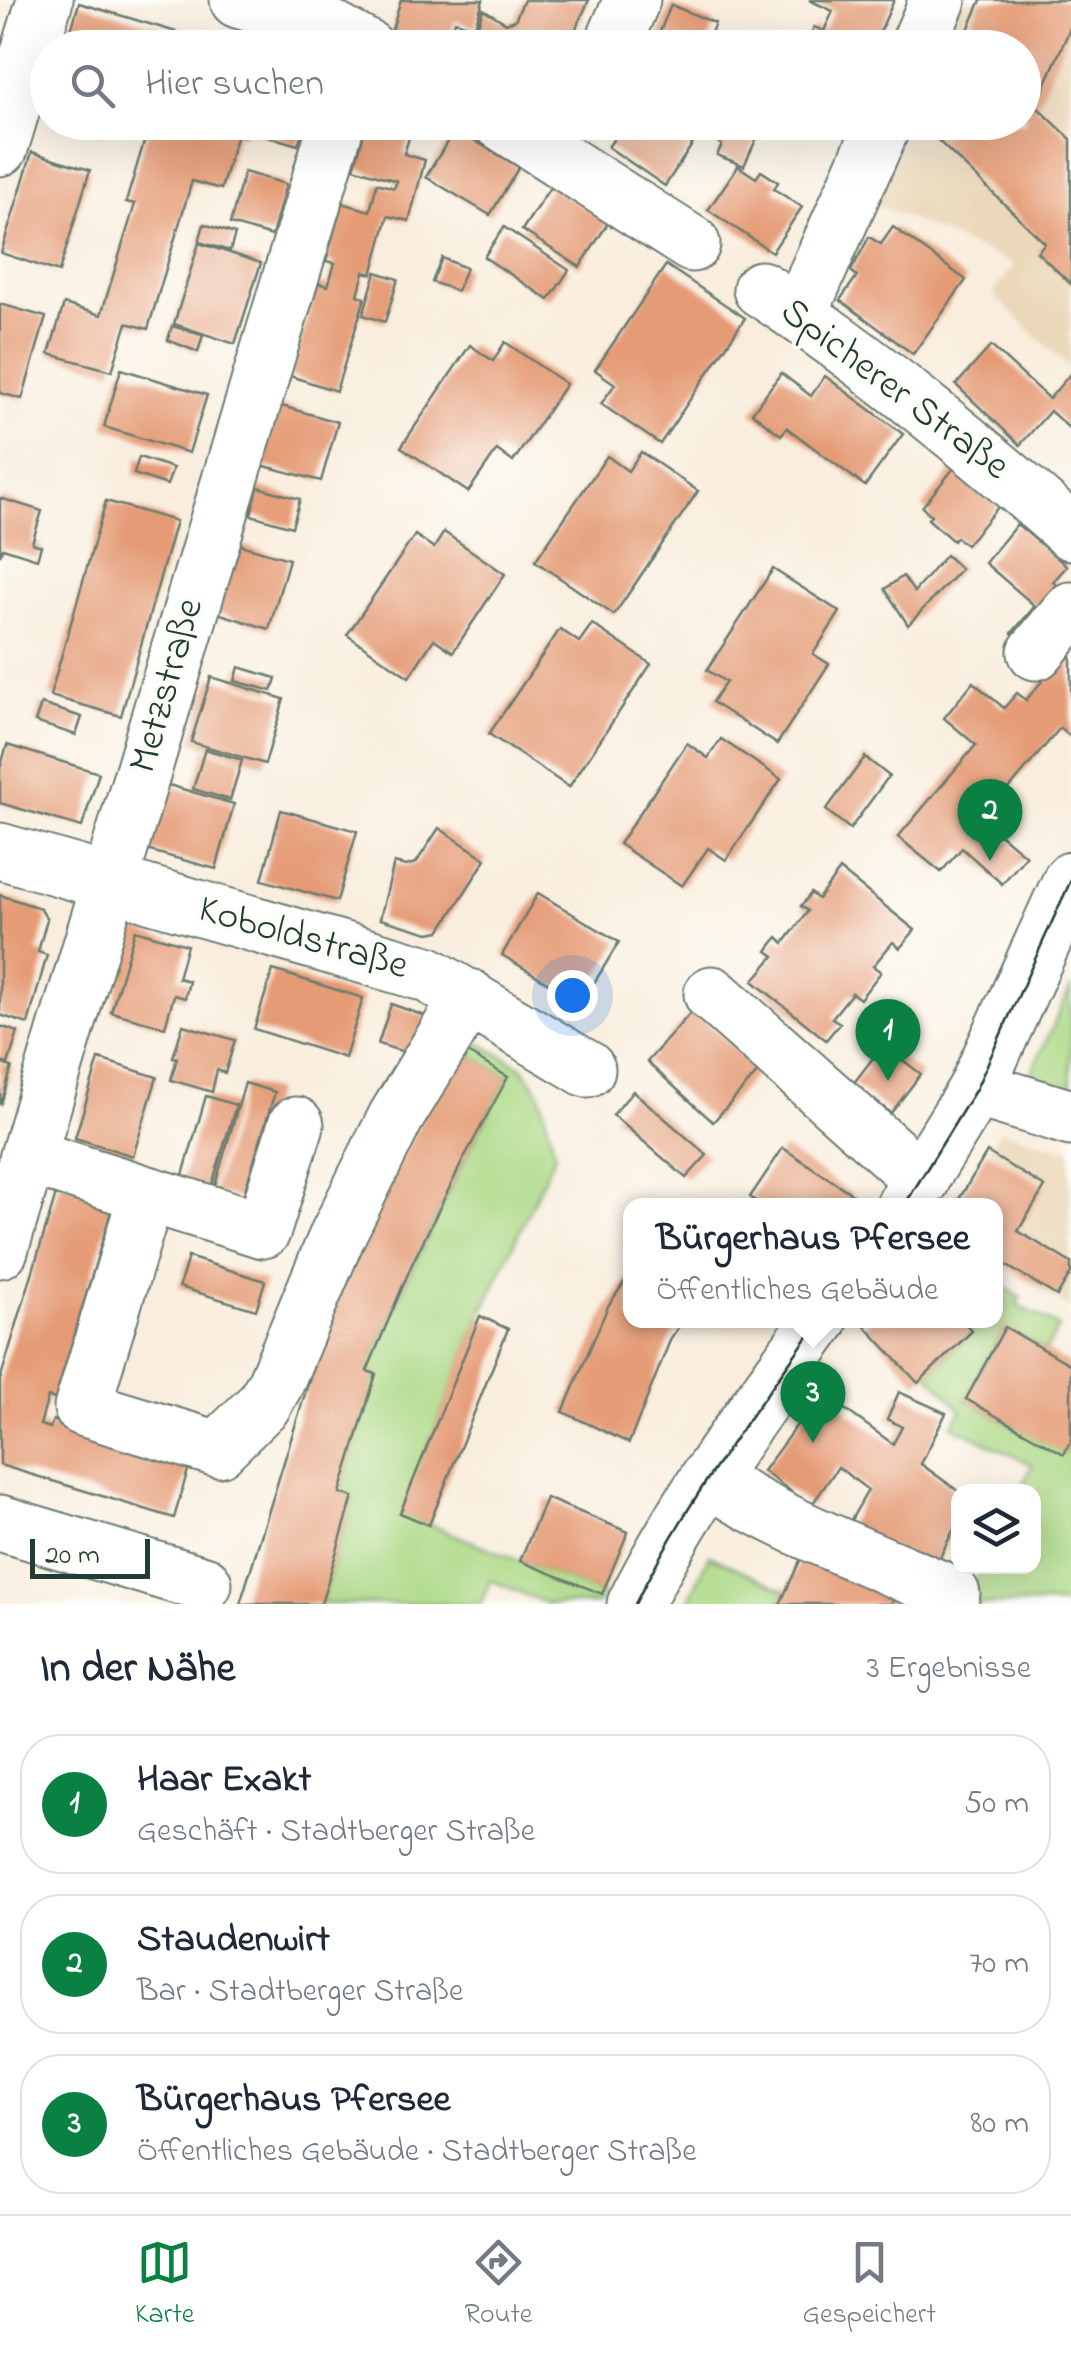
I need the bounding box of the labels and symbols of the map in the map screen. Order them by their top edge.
street label: Spicherer Straße [767,284,1021,496]
street label: Metzstraße [115,592,221,780]
pin: 2 [958,778,1022,861]
street label: Koboldstraße [191,881,415,997]
your location [547,970,598,1021]
pin: 1 [856,998,920,1081]
pin: 3 [780,1360,846,1443]
scale bar [30,1534,150,1578]

